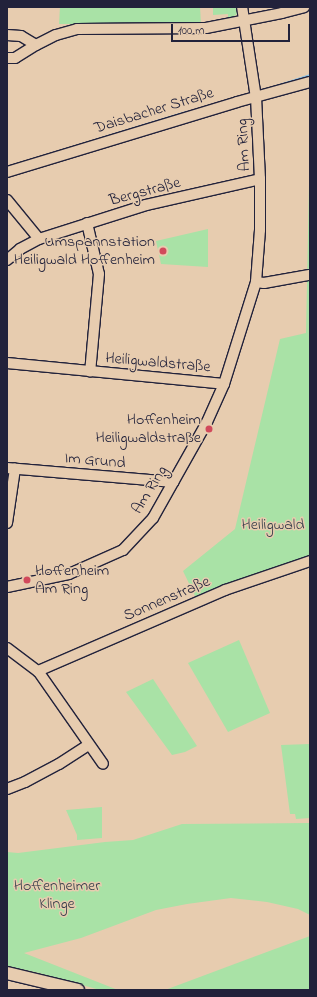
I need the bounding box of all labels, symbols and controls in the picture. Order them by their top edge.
scale bar [173,16,292,42]
text: 100 m [178,22,205,40]
street label: Daisbacher Straße [92,84,216,138]
street label: Am Ring [233,118,255,172]
street label: Bergstraße [107,173,183,211]
place label: Umspannstation Heiligwald Hoffenheim [14,232,155,270]
marker: Umspannstation Heiligwald Hoffenheim [158,246,168,256]
street label: Heiligwaldstraße [105,349,211,377]
place label: Hoffenheim Heiligwaldstraße [95,410,201,448]
marker: Hoffenheim Heiligwaldstraße [204,424,214,434]
street label: Im Grund [64,449,126,473]
street label: Am Ring [128,462,172,518]
park label: Heiligwald [242,515,304,535]
place label: Hoffenheim Am Ring [35,561,109,599]
street label: Sonnenstraße [121,572,213,626]
marker: Hoffenheim Am Ring [22,575,32,585]
park label: Hoffenheimer Klinge [14,876,100,914]

